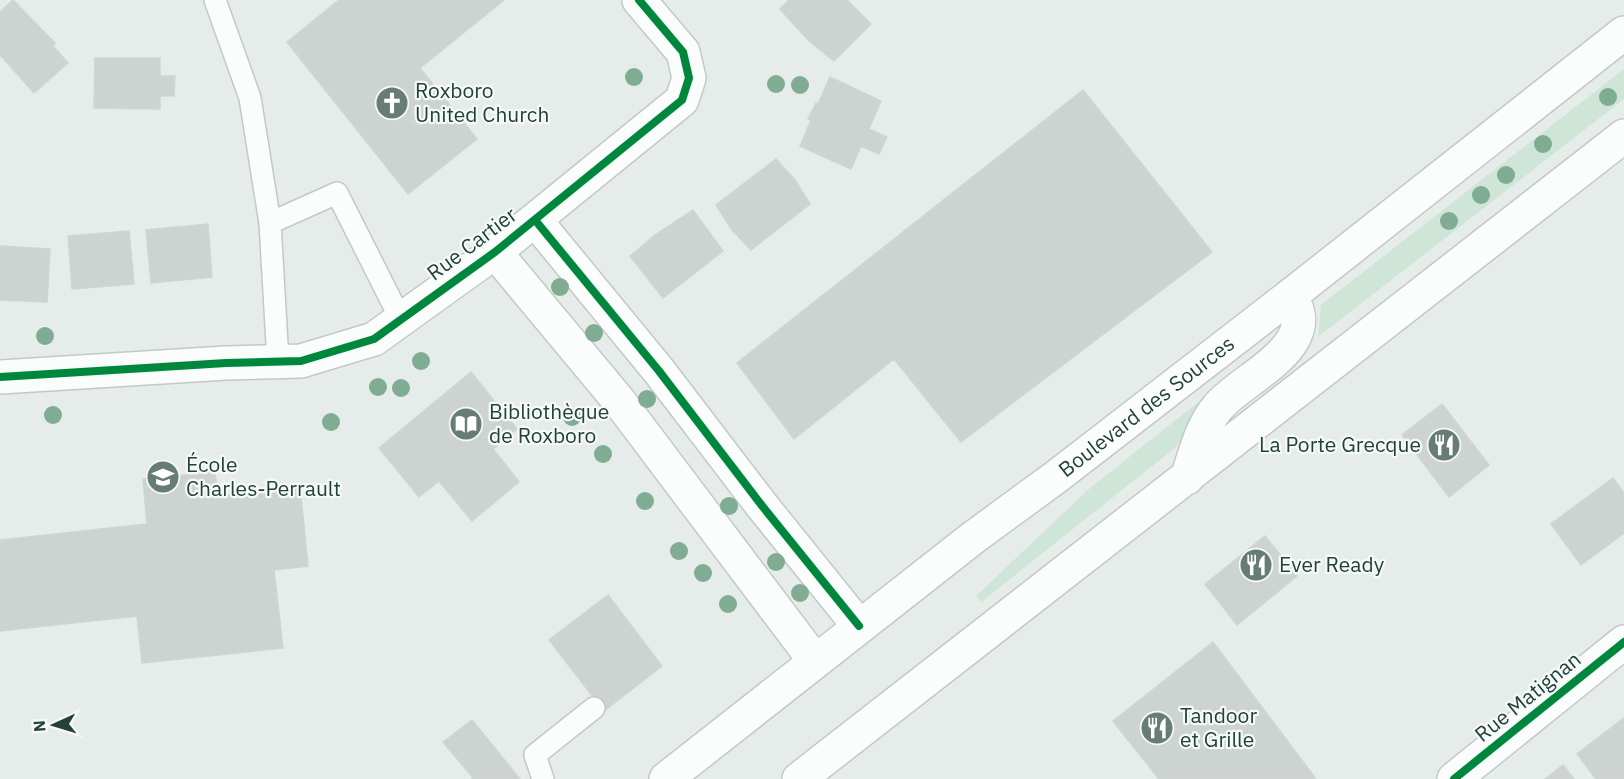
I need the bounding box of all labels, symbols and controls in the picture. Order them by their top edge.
place label: Roxboro United Church [415,76,549,128]
church icon: Roxboro United Church [374,85,410,121]
street label: Rue Cartier [421,200,522,286]
street label: Boulevard des Sources [1052,329,1240,483]
place label: Bibliothèque de Roxboro [489,397,609,449]
library icon: Bibliothèque de Roxboro [448,406,484,442]
restaurant icon: La Porte Grecque [1426,427,1462,463]
place label: La Porte Grecque [1259,430,1421,458]
place label: École Charles-Perrault [186,450,341,502]
school or university icon: École Charles-Perrault [145,459,181,495]
restaurant icon: Ever Ready [1238,547,1274,583]
place label: Ever Ready [1279,550,1385,578]
street label: Rue Matignan [1468,645,1586,748]
north arrow [24,695,84,755]
place label: Tandoor et Grille [1180,701,1257,753]
restaurant icon: Tandoor et Grille [1139,710,1175,746]
text: N [29,720,49,733]

